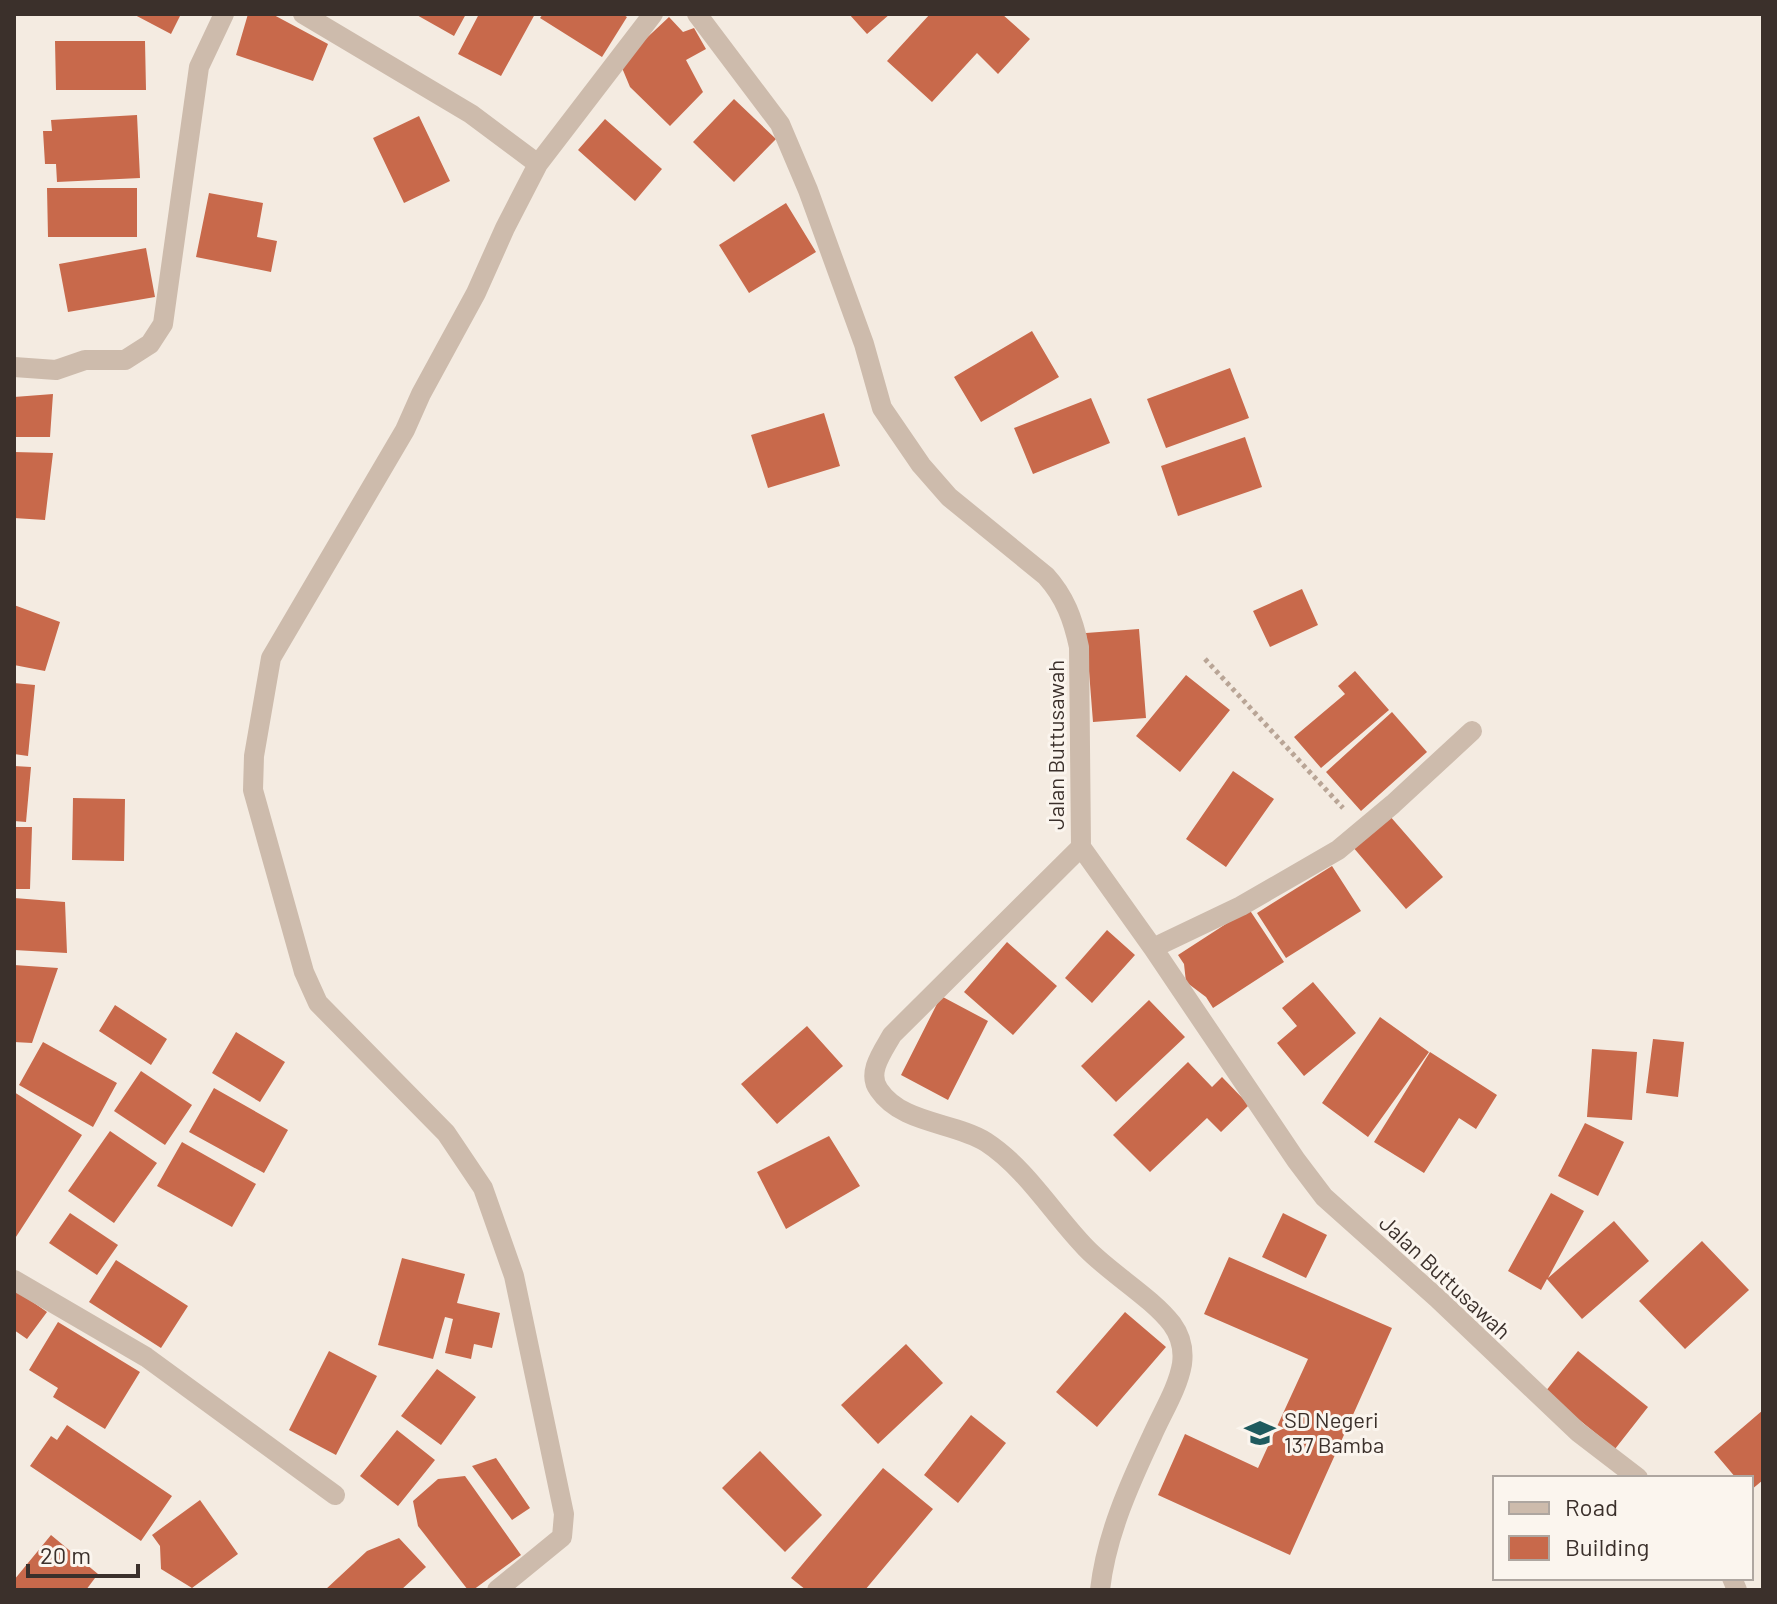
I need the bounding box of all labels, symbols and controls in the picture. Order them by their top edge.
street label: Jalan Buttusawah [1042,660,1068,830]
street label: Jalan Buttusawah [1375,1209,1517,1344]
place label: SD Negeri 137 Bamba [1284,1406,1384,1457]
school or university icon: SD Negeri 137 Bamba [1243,1416,1277,1450]
legend [1493,1476,1753,1580]
text: Road [1565,1492,1618,1521]
scale bar [28,1528,138,1578]
text: Building [1565,1532,1649,1561]
text: 20 m [40,1540,91,1569]

